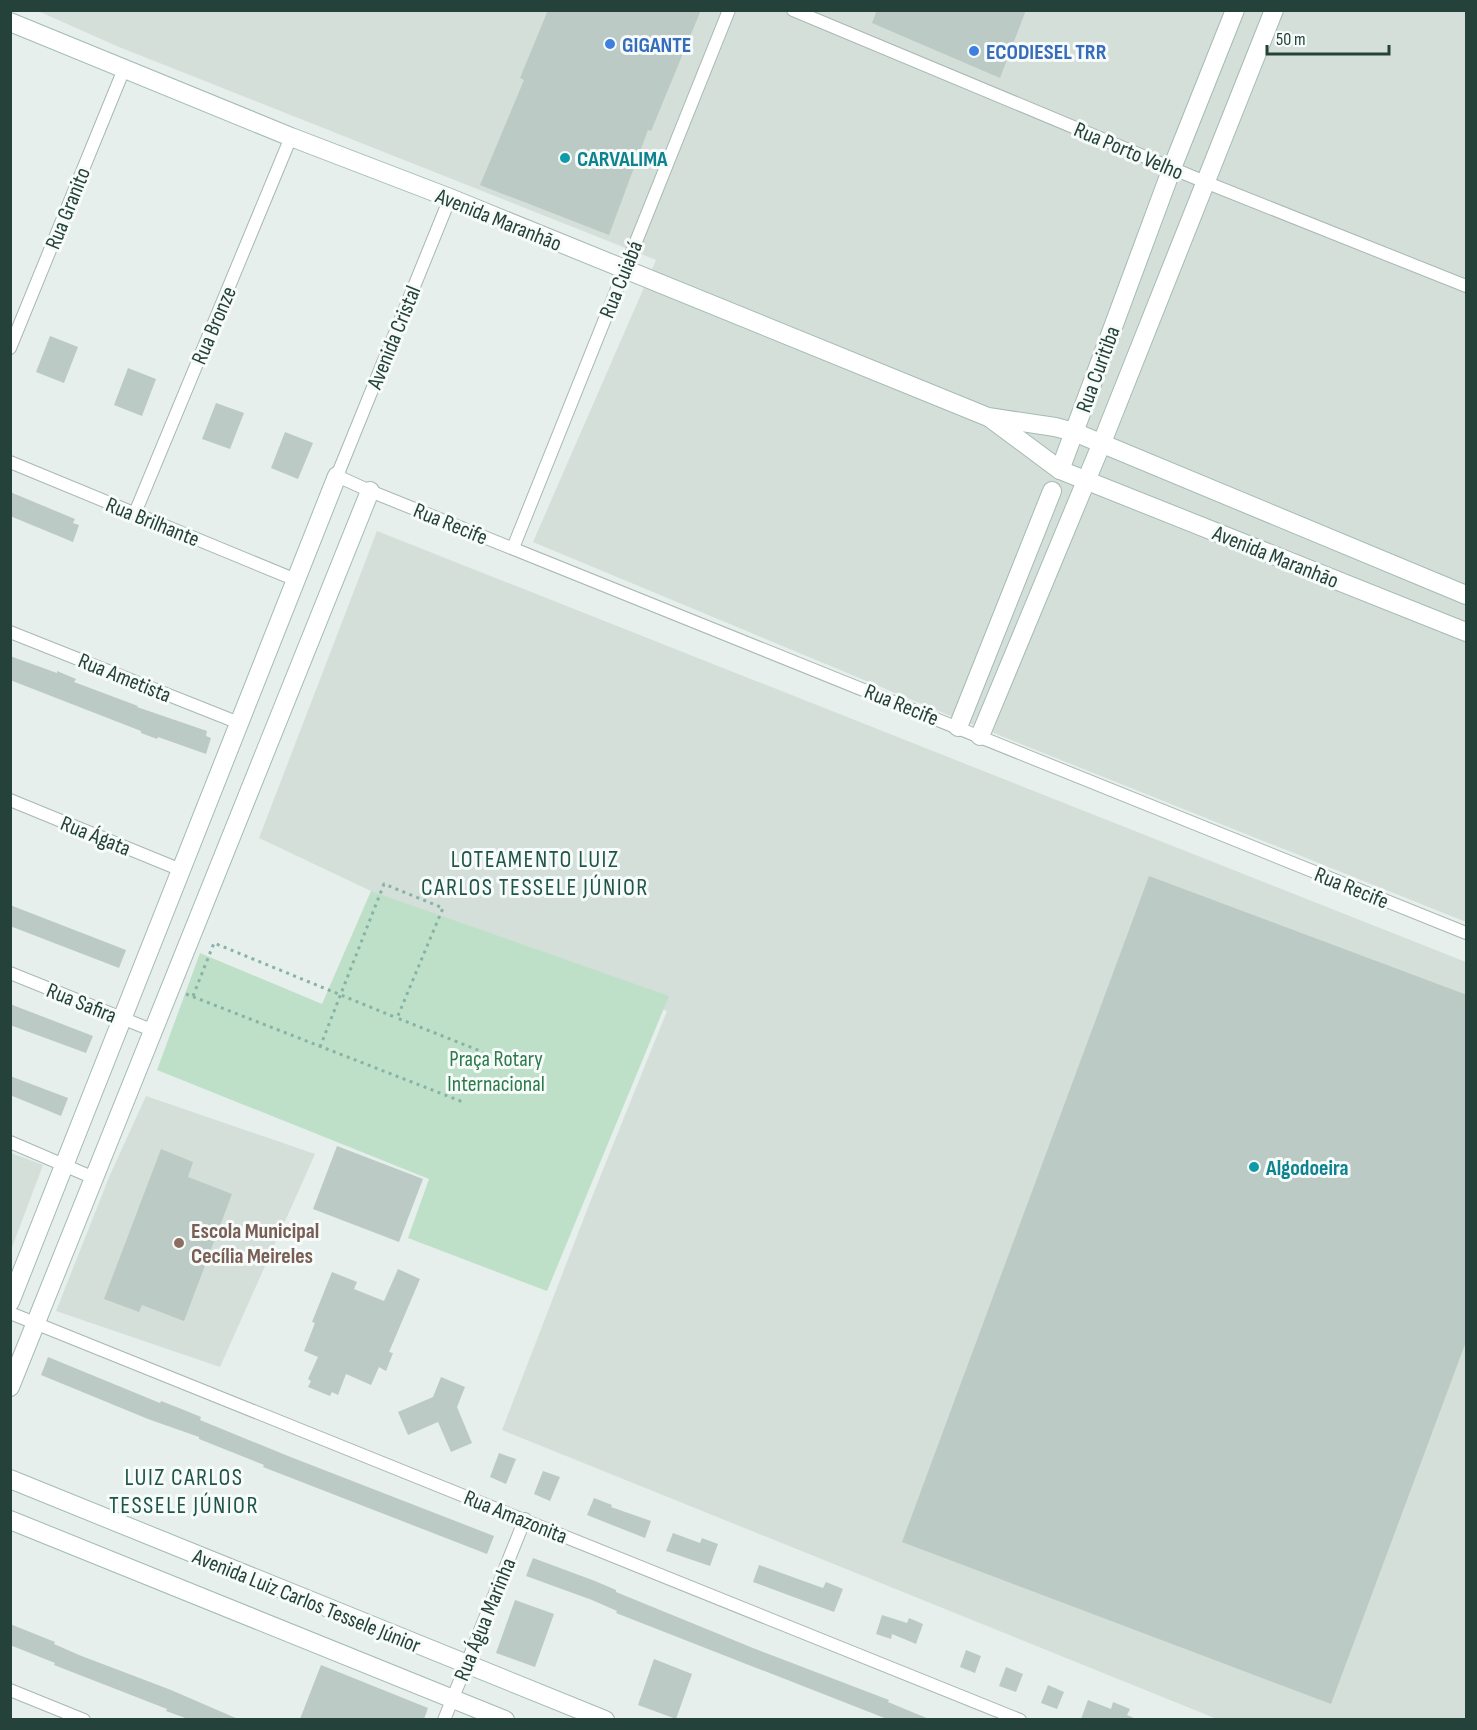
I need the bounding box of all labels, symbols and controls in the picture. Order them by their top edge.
scale bar [1267,18,1388,56]
text: 50 m [1276,29,1306,50]
place label: GIGANTE [622,32,691,59]
marker: GIGANTE [603,37,617,51]
place label: ECODIESEL TRR [986,39,1107,66]
marker: ECODIESEL TRR [967,44,981,58]
street label: Rua Porto Velho [1070,116,1187,187]
place label: CARVALIMA [577,146,668,173]
marker: CARVALIMA [558,151,572,165]
street label: Rua Granito [40,164,97,253]
street label: Avenida Maranhão [431,183,565,258]
street label: Rua Cuiabá [594,237,649,322]
street label: Avenida Cristal [361,282,427,394]
street label: Rua Bronze [186,283,243,369]
street label: Rua Curitiba [1070,323,1126,416]
street label: Rua Brilhante [102,491,203,553]
street label: Rua Recife [409,497,492,551]
street label: Avenida Maranhão [1208,520,1342,595]
street label: Rua Ametista [74,648,175,709]
street label: Rua Recife [860,678,943,732]
street label: Rua Ágata [56,810,134,863]
district label: LOTEAMENTO LUIZ CARLOS TESSELE JÚNIOR [421,845,649,902]
street label: Rua Recife [1310,861,1393,915]
street label: Rua Safira [42,977,120,1030]
park label: Praça Rotary Internacional [447,1046,545,1098]
place label: Algodoeira [1265,1155,1348,1182]
marker: Algodoeira [1247,1160,1261,1174]
place label: Escola Municipal Cecília Meireles [191,1218,319,1270]
marker: Escola Municipal Cecília Meireles [172,1236,186,1250]
district label: LUIZ CARLOS TESSELE JÚNIOR [109,1463,259,1520]
street label: Rua Amazonita [460,1484,571,1550]
street label: Avenida Luiz Carlos Tessele Júnior [188,1543,424,1659]
street label: Rua Água Marinha [448,1554,522,1685]

